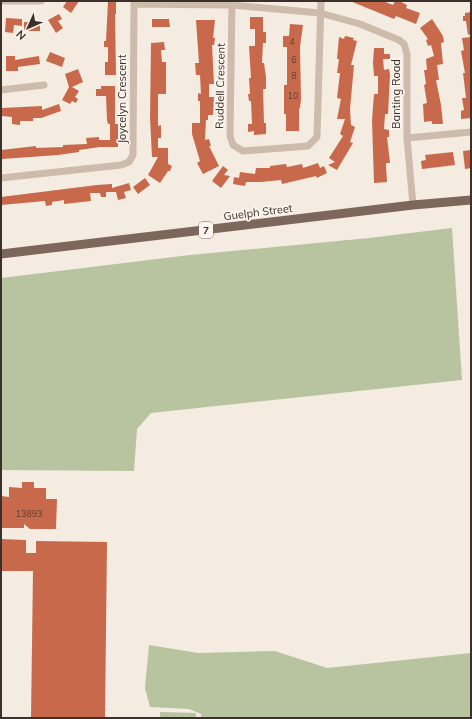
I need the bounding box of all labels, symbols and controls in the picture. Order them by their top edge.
north arrow [8,8,48,48]
text: N [13,27,29,43]
house number: 4 [289,36,295,47]
street label: Ruddell Crescent [212,43,228,129]
street label: Joycelyn Crescent [115,54,129,144]
house number: 6 [291,54,297,65]
street label: Banting Road [389,59,403,129]
house number: 8 [291,70,297,81]
house number: 10 [288,90,298,101]
street label: Guelph Street [223,201,293,223]
road number: 7 [199,222,213,238]
house number: 13893 [15,508,43,519]

